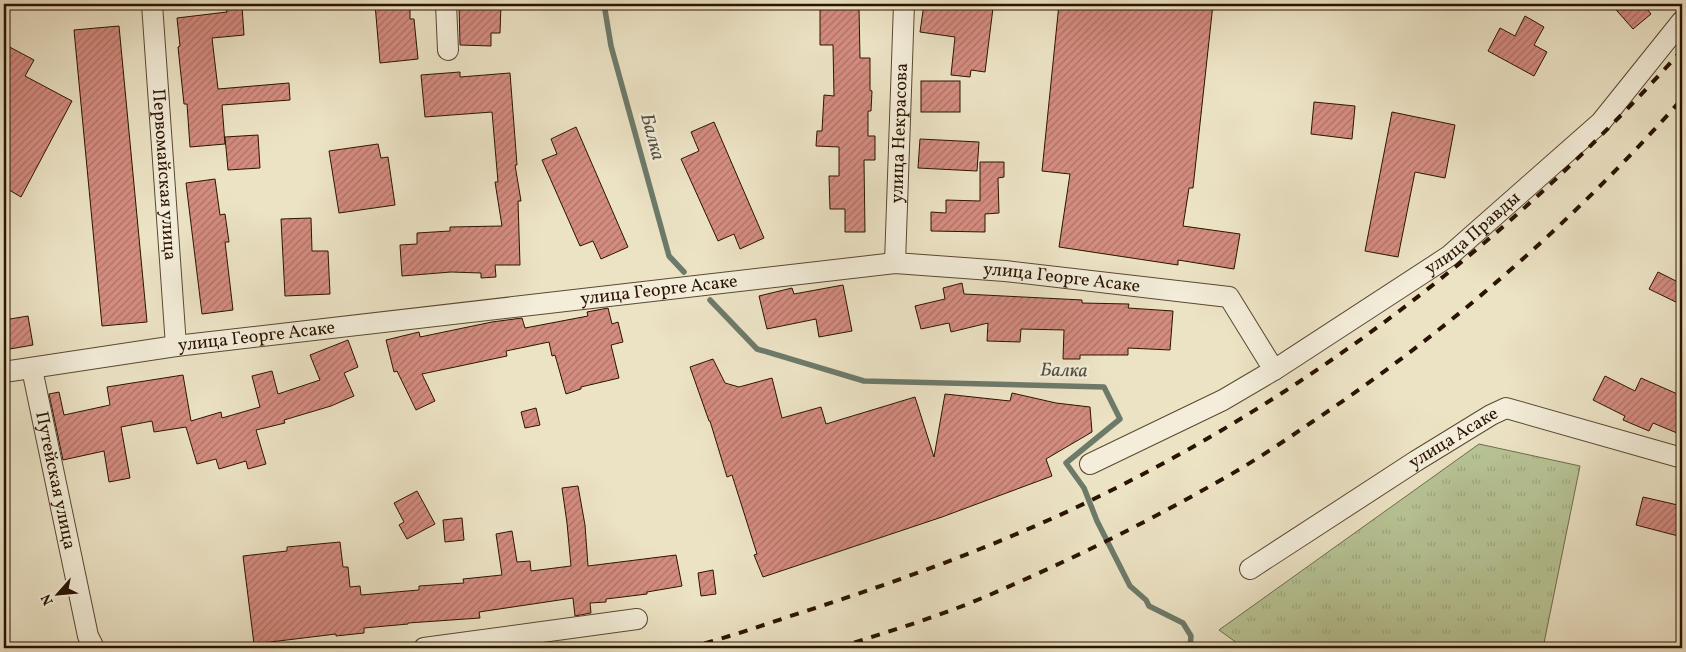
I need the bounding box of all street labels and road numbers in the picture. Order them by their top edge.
street label: улица Некрасова [885,62,914,204]
street label: Первомайская улица [145,88,182,261]
street label: улица Правды [1420,186,1526,281]
street label: улица Георге Асаке [982,257,1142,299]
street label: улица Георге Асаке [579,269,739,312]
street label: улица Георге Асаке [177,315,336,358]
street label: улица Асаке [1404,401,1502,475]
street label: Путейская улица [29,409,82,552]

